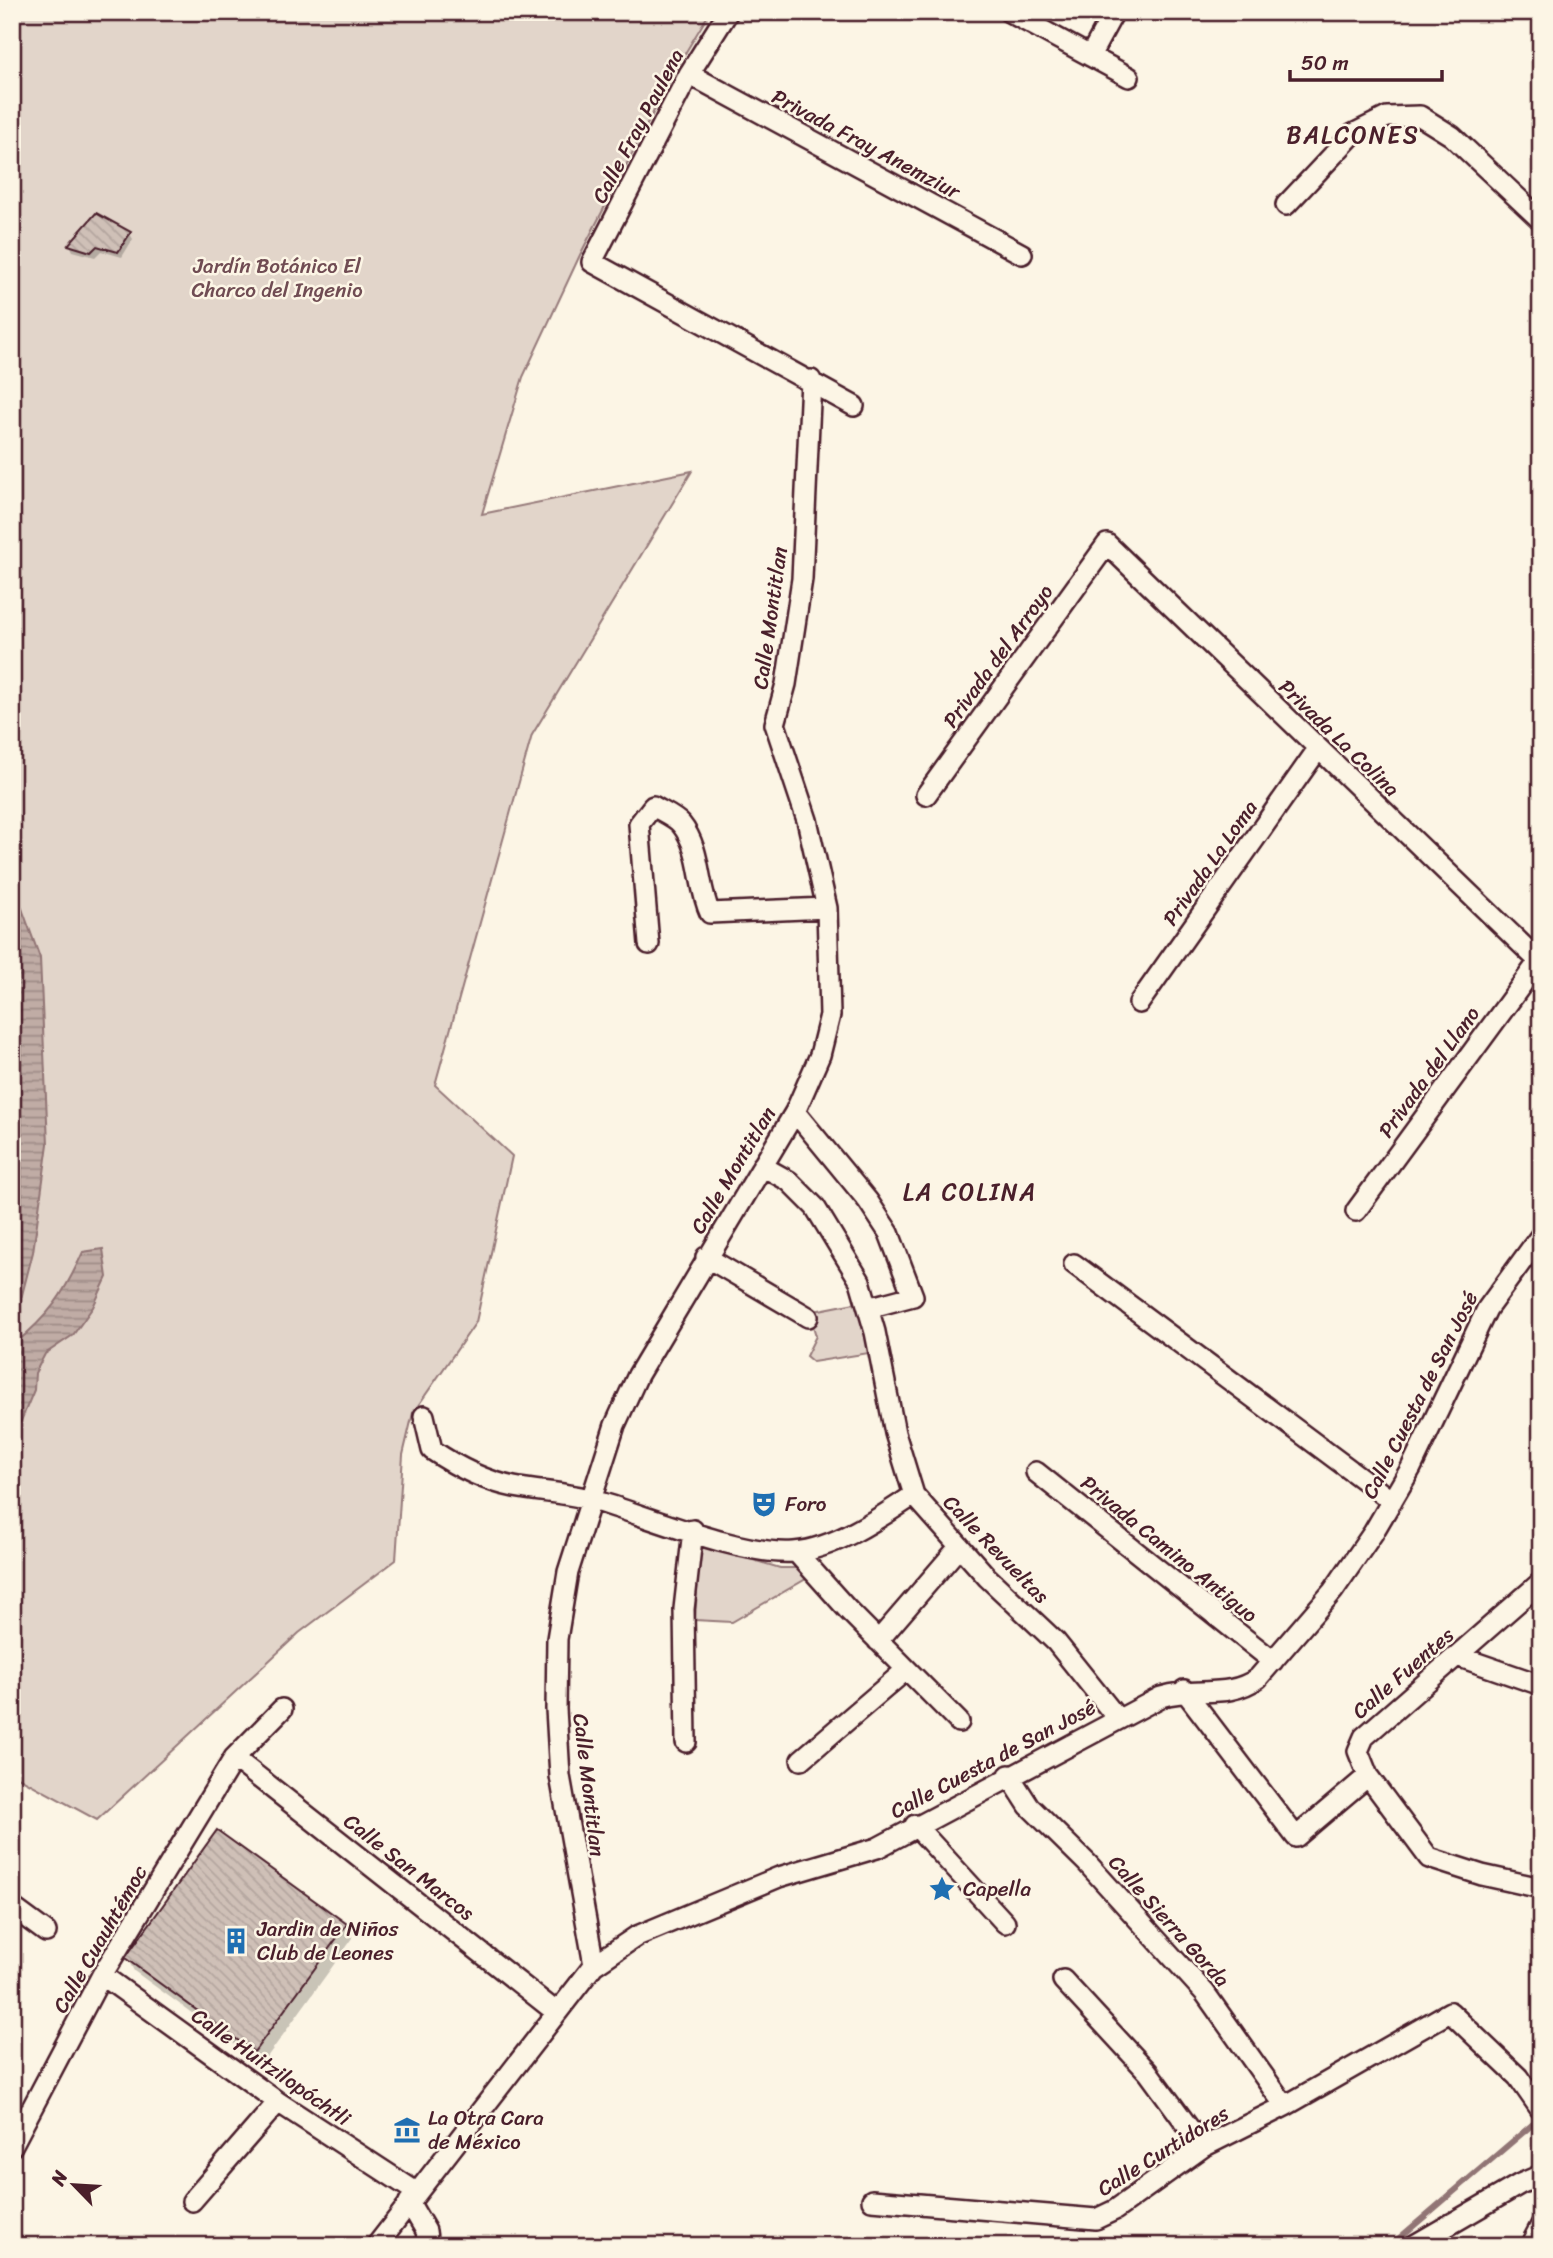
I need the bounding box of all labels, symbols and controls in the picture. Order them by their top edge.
scale bar [1290,38,1443,82]
street label: Calle Fray Paulena [581,41,695,210]
text: 50 m [1301,44,1349,82]
street label: Privada Fray Anemziur [765,78,969,211]
district label: BALCONES [1286,114,1420,156]
park label: Jardín Botánico El Charco del Ingenio [191,247,363,309]
street label: Calle Montitlan [741,544,799,692]
street label: Privada del Arroyo [932,576,1064,736]
street label: Privada La Colina [1269,670,1409,807]
street label: Privada La Loma [1152,791,1268,934]
street label: Privada del Llano [1368,998,1490,1146]
street label: Calle Montitlan [680,1099,786,1241]
district label: LA COLINA [903,1171,1037,1213]
street label: Calle Cuesta de San José [1351,1284,1489,1506]
street label: Privada Camino Antiguo [1072,1465,1266,1633]
place label: Foro [785,1485,827,1523]
street label: Calle Revueltas [933,1485,1059,1613]
theatre icon: Foro [749,1489,779,1519]
street label: Calle Fuentes [1343,1617,1463,1729]
street label: Calle Cuesta de San José [883,1688,1103,1830]
street label: Calle Montitlan [561,1711,617,1859]
street label: Calle San Marcos [335,1803,483,1931]
street label: Calle Sierra Gorda [1098,1846,1240,1997]
street label: Calle Cuauhtémoc [42,1857,158,2020]
place label: Capella [963,1870,1031,1908]
place icon: Capella [927,1874,957,1904]
place label: Jardin de Niños Club de Leones [256,1910,399,1972]
building icon: Jardin de Niños Club de Leones [221,1926,251,1956]
street label: Calle Huitzilopóchtli [183,1998,360,2137]
street label: Calle Curtidores [1089,2095,1237,2207]
place label: La Otra Cara de México [428,2099,544,2161]
museum icon: La Otra Cara de México [392,2115,422,2145]
north arrow [38,2150,108,2220]
text: N [41,2164,77,2192]

